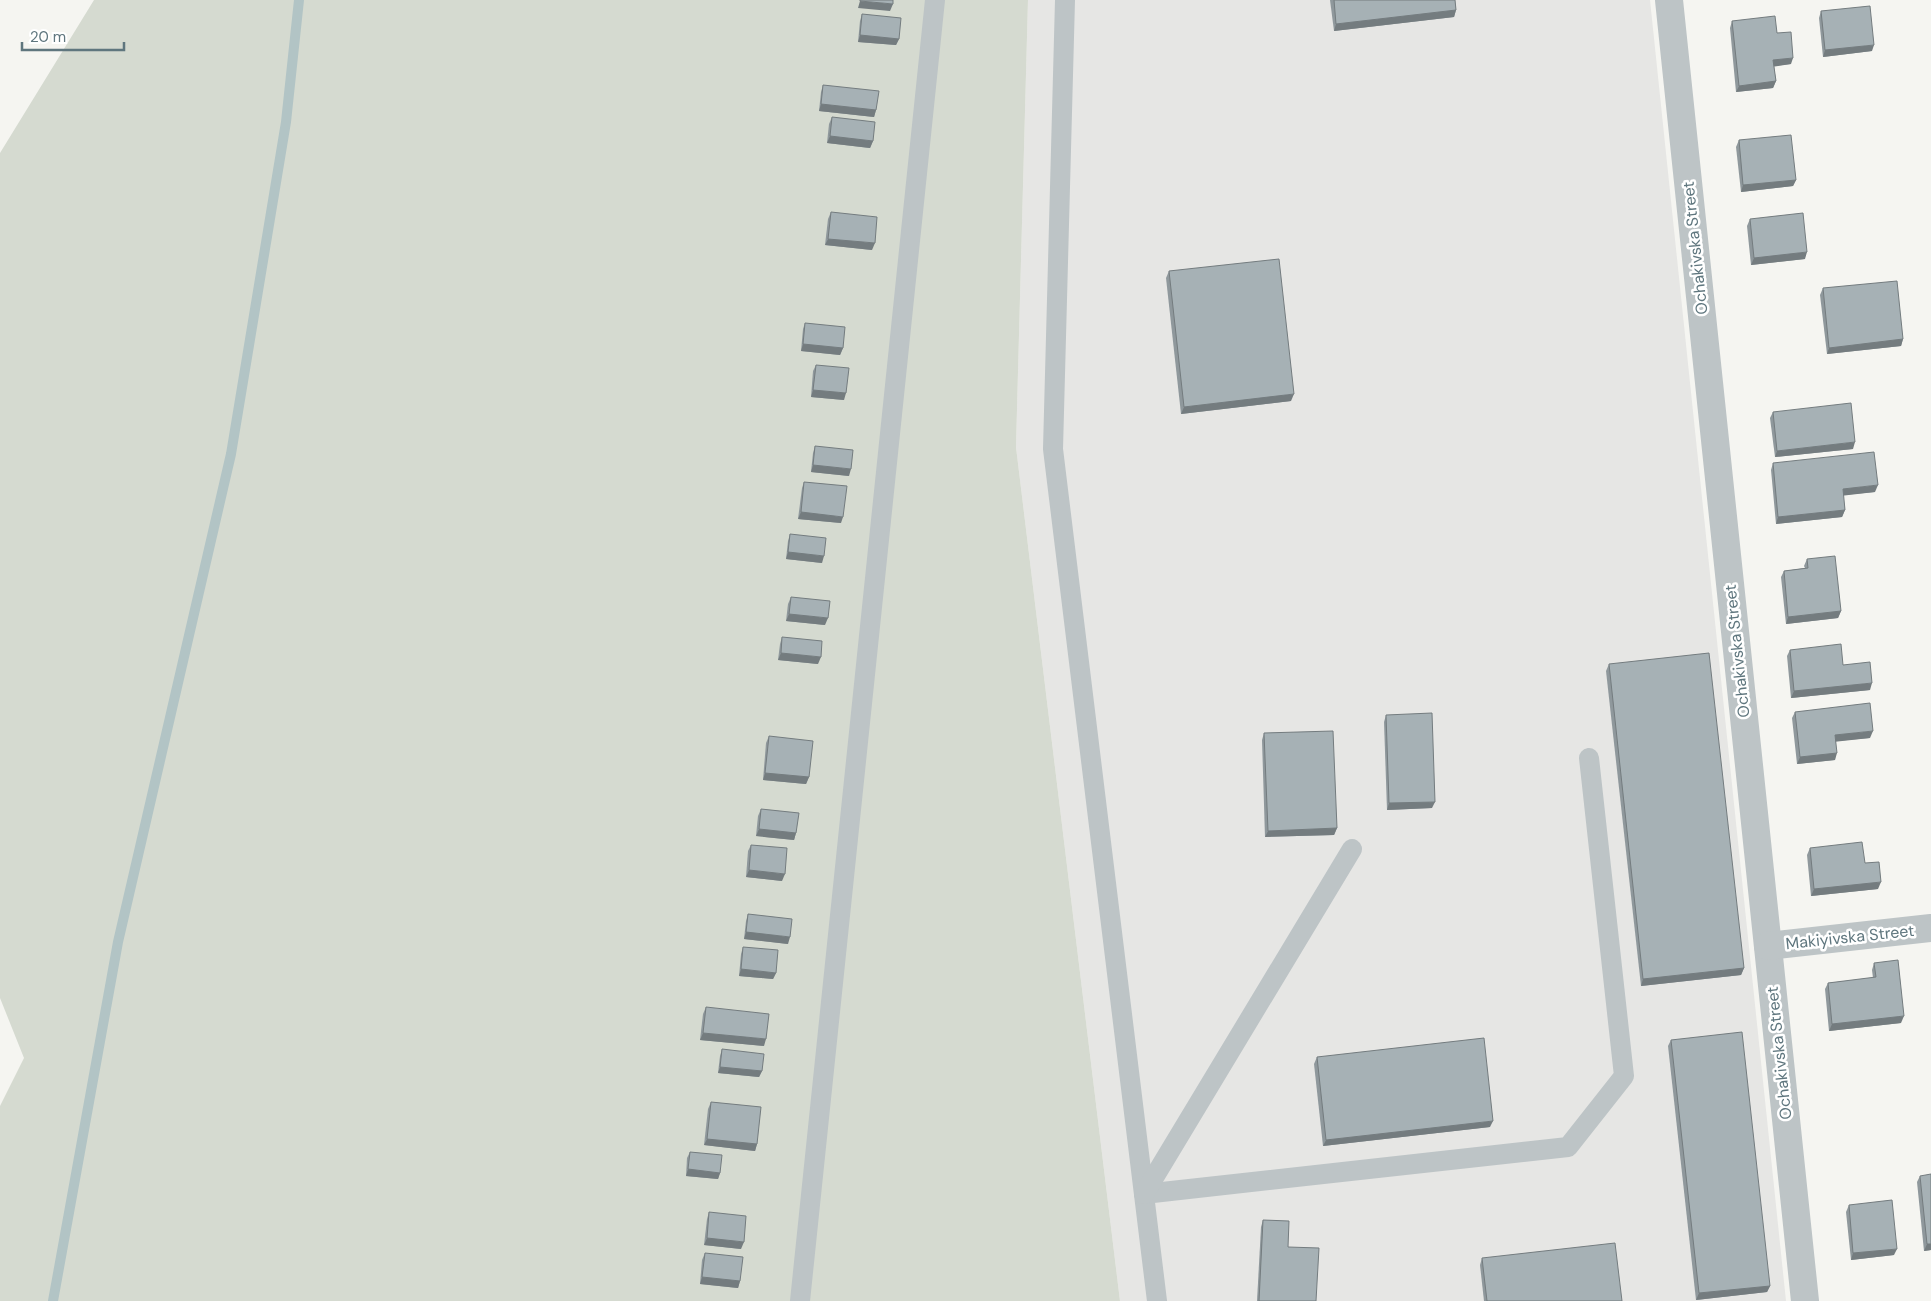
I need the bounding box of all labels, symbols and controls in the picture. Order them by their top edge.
scale bar [22,20,125,52]
text: 20 m [30,27,66,47]
street label: Ochakivska Street [1678,180,1712,316]
street label: Ochakivska Street [1720,583,1754,719]
street label: Makiyivska Street [1785,920,1915,954]
street label: Ochakivska Street [1762,985,1796,1121]

